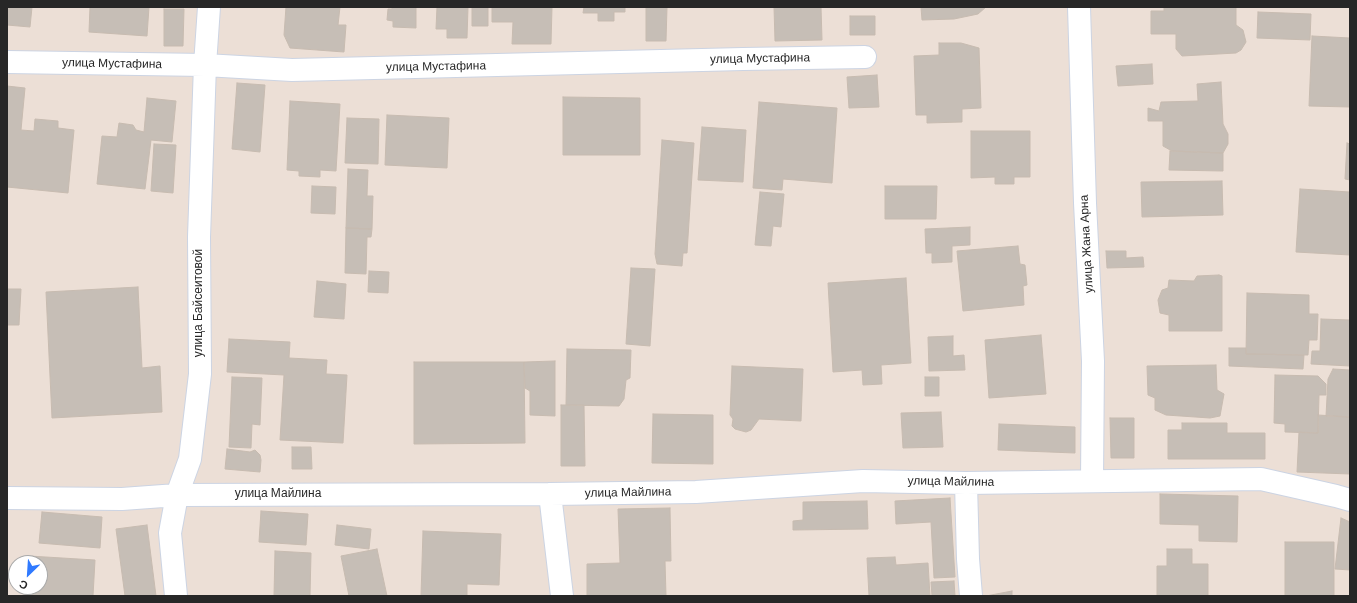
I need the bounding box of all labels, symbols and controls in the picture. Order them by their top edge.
street label: улица Мустафина [710,51,810,67]
street label: улица Мустафина [62,56,162,72]
street label: улица Мустафина [386,59,486,75]
street label: улица Жана Арна [1077,194,1097,294]
street label: улица Байсеитовой [192,249,206,357]
street label: улица Майлина [908,474,994,490]
street label: улица Майлина [585,485,671,501]
street label: улица Майлина [235,487,321,501]
north arrow [8,555,48,595]
text: С [17,577,30,593]

